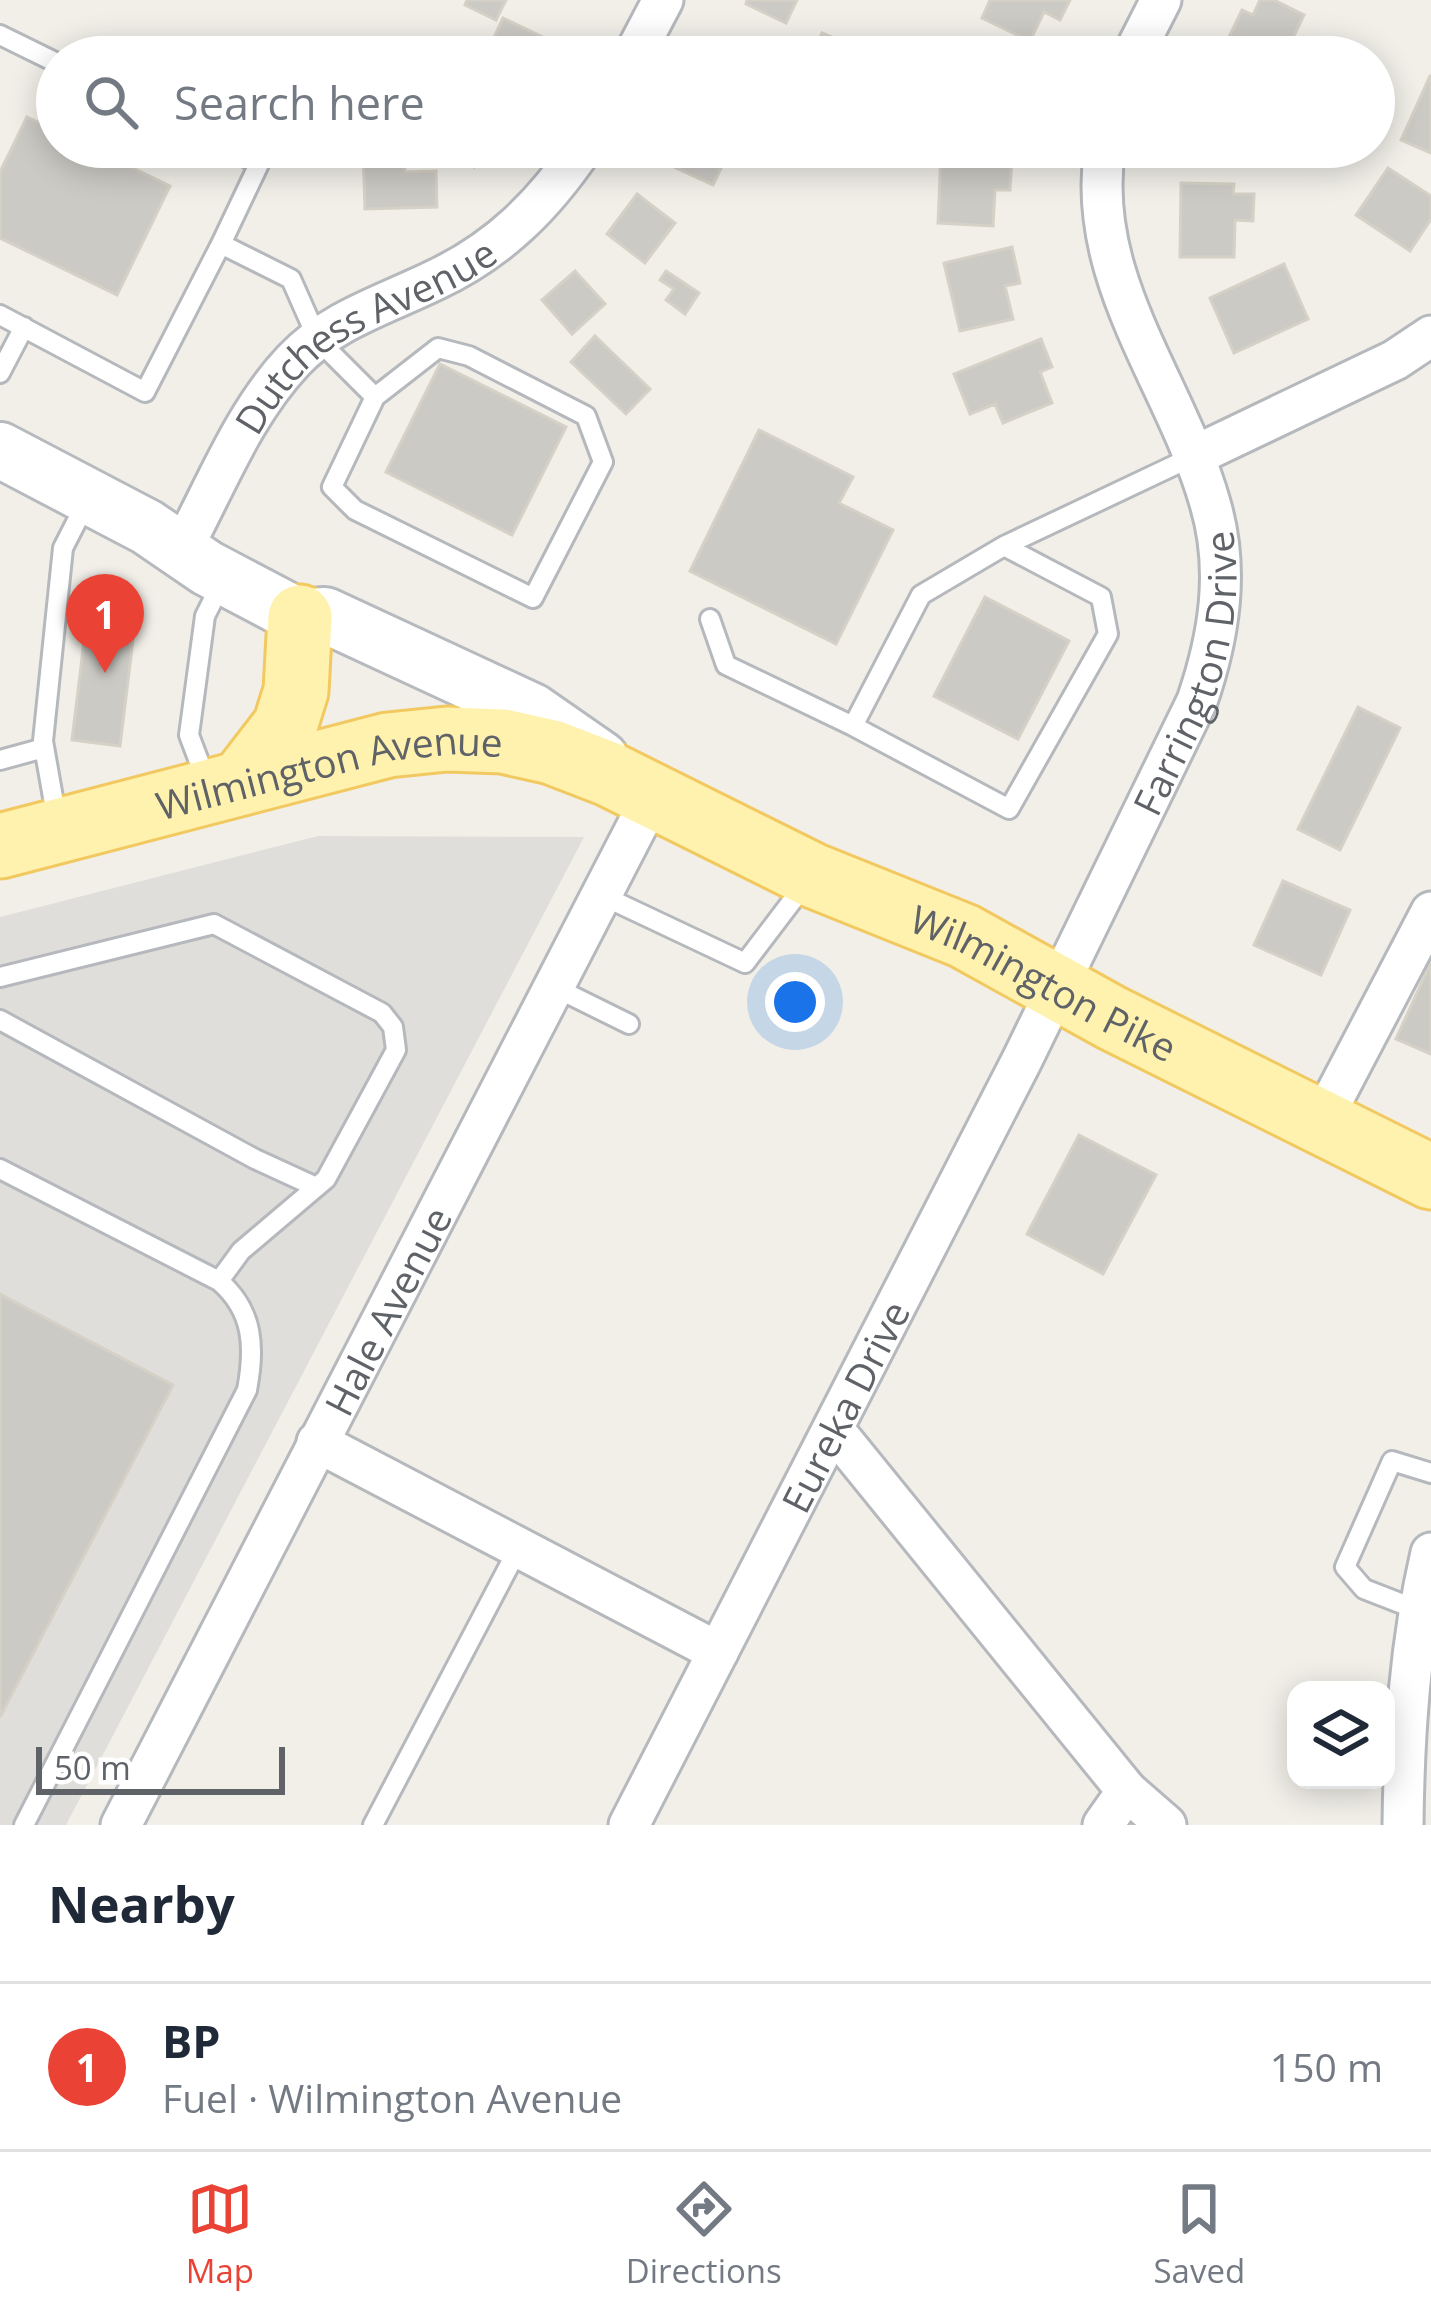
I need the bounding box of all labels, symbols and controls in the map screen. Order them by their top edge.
search box [36,36,1395,168]
icon: search [78,69,144,135]
text: Search here [174,72,425,133]
street label: Dutchess Avenue [221,225,506,443]
street label: Farrington Drive [1119,528,1247,823]
pin: 1 [66,574,144,673]
street label: Wilmington Avenue [150,712,504,831]
street label: Wilmington Pike [903,891,1186,1073]
your location [765,972,825,1032]
street label: Hale Avenue [311,1197,463,1424]
street label: Eureka Drive [768,1291,921,1521]
map controls [1287,1681,1395,1789]
button: layers [1287,1681,1395,1789]
scale bar [36,1741,285,1794]
text: 50 m [54,1745,131,1790]
text: Nearby [48,1868,235,1938]
text: BP [162,2010,221,2071]
text: 1 [76,2040,98,2093]
text: 150 m [1270,2040,1383,2093]
text: Fuel · Wilmington Avenue [162,2071,622,2124]
tab: Map [186,2176,254,2293]
tab: Directions [626,2176,782,2293]
tab: Saved [1153,2176,1245,2293]

